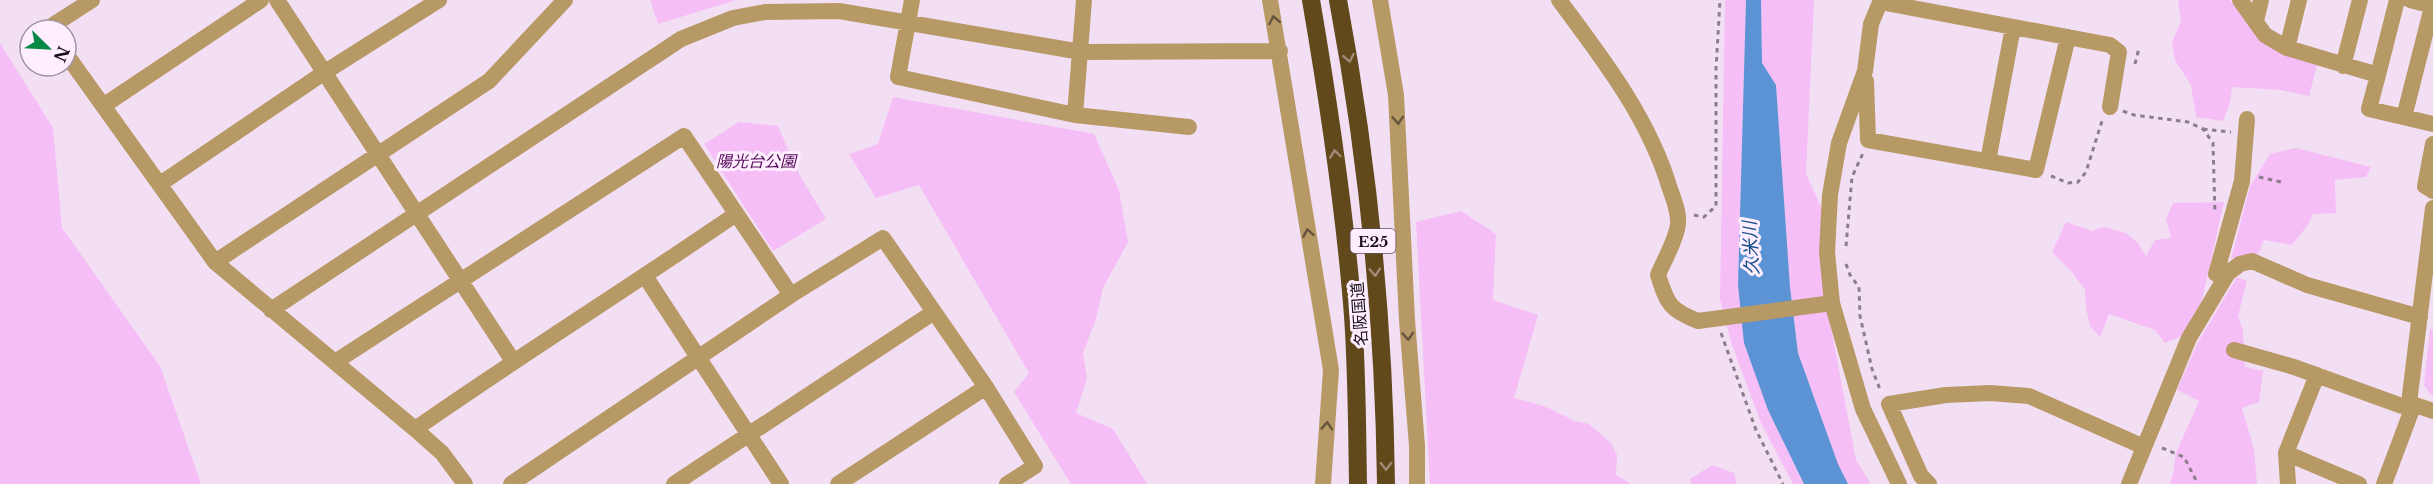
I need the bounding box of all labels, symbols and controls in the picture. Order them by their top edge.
one-way arrow [1268,15,1281,25]
north arrow [18,18,78,78]
text: N [50,43,74,65]
one-way arrow [1342,52,1355,62]
one-way arrow [1391,116,1404,125]
one-way arrow [1329,149,1342,158]
park label: 陽光台公園 [716,151,798,171]
water label: 久米川 [1738,218,1763,276]
one-way arrow [1302,228,1315,238]
road number: E25 [1350,229,1396,253]
one-way arrow [1369,267,1382,276]
street label: 名阪国道 [1347,281,1371,347]
one-way arrow [1401,331,1414,340]
one-way arrow [1321,421,1334,430]
one-way arrow [1380,462,1392,471]

